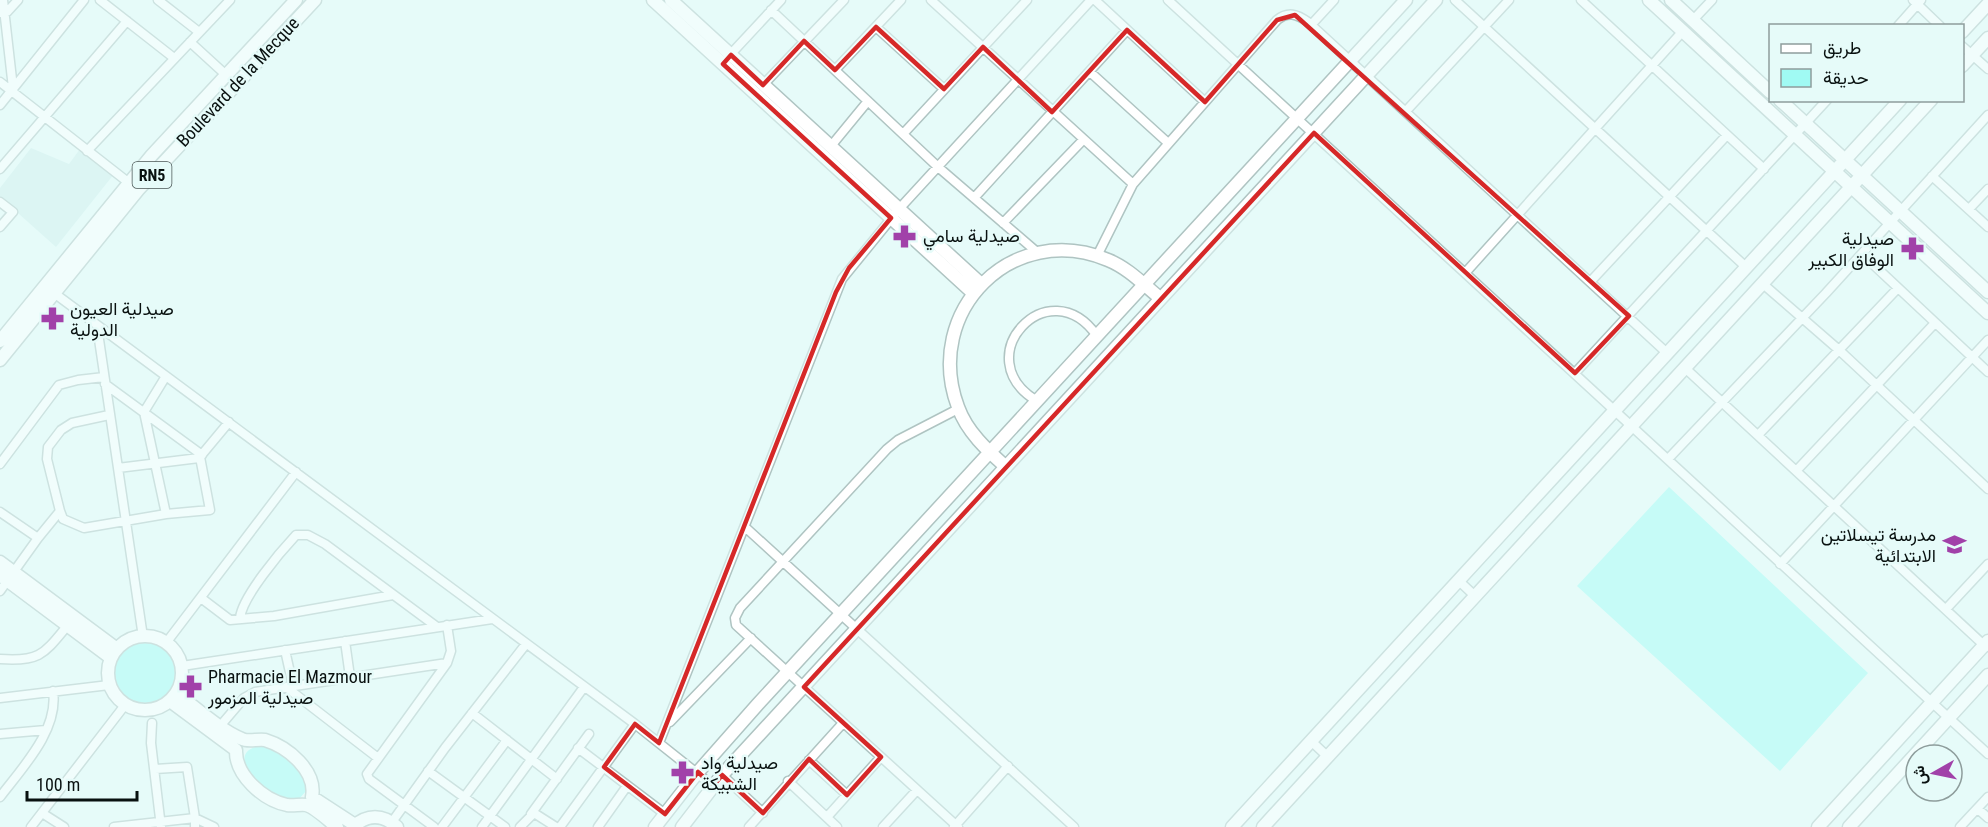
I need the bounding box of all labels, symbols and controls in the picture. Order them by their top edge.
street label: Boulevard de la Mecque [172,13,303,151]
legend [1769,24,1964,102]
text: طريق [1823,37,1861,59]
text: حديقة [1823,67,1869,88]
road number: RN5 [132,162,172,188]
pharmacy icon: صيدلية سامي [892,223,918,249]
place label: صيدلية سامي [923,225,1020,251]
place label: صيدلية الوفاق الكبير [1807,228,1894,271]
pharmacy icon: صيدلية الوفاق الكبير [1899,236,1925,262]
place label: صيدلية العيون الدولية [70,298,174,341]
pharmacy icon: صيدلية العيون الدولية [39,306,65,332]
place label: مدرسة تيسلاتين الابتدائية [1821,524,1936,566]
school or university icon: مدرسة تيسلاتين الابتدائية [1941,532,1967,558]
place label: Pharmacie El Mazmour صيدلية المزمور [207,666,373,709]
pharmacy icon: Pharmacie El Mazmour صيدلية المزمور [177,674,203,700]
north arrow [1904,743,1964,803]
place label: صيدلية واد الشبيكة [701,752,778,794]
pharmacy icon: صيدلية واد الشبيكة [670,760,696,786]
scale bar [27,764,136,802]
text: ش [1909,764,1931,786]
text: 100 m [36,774,80,795]

